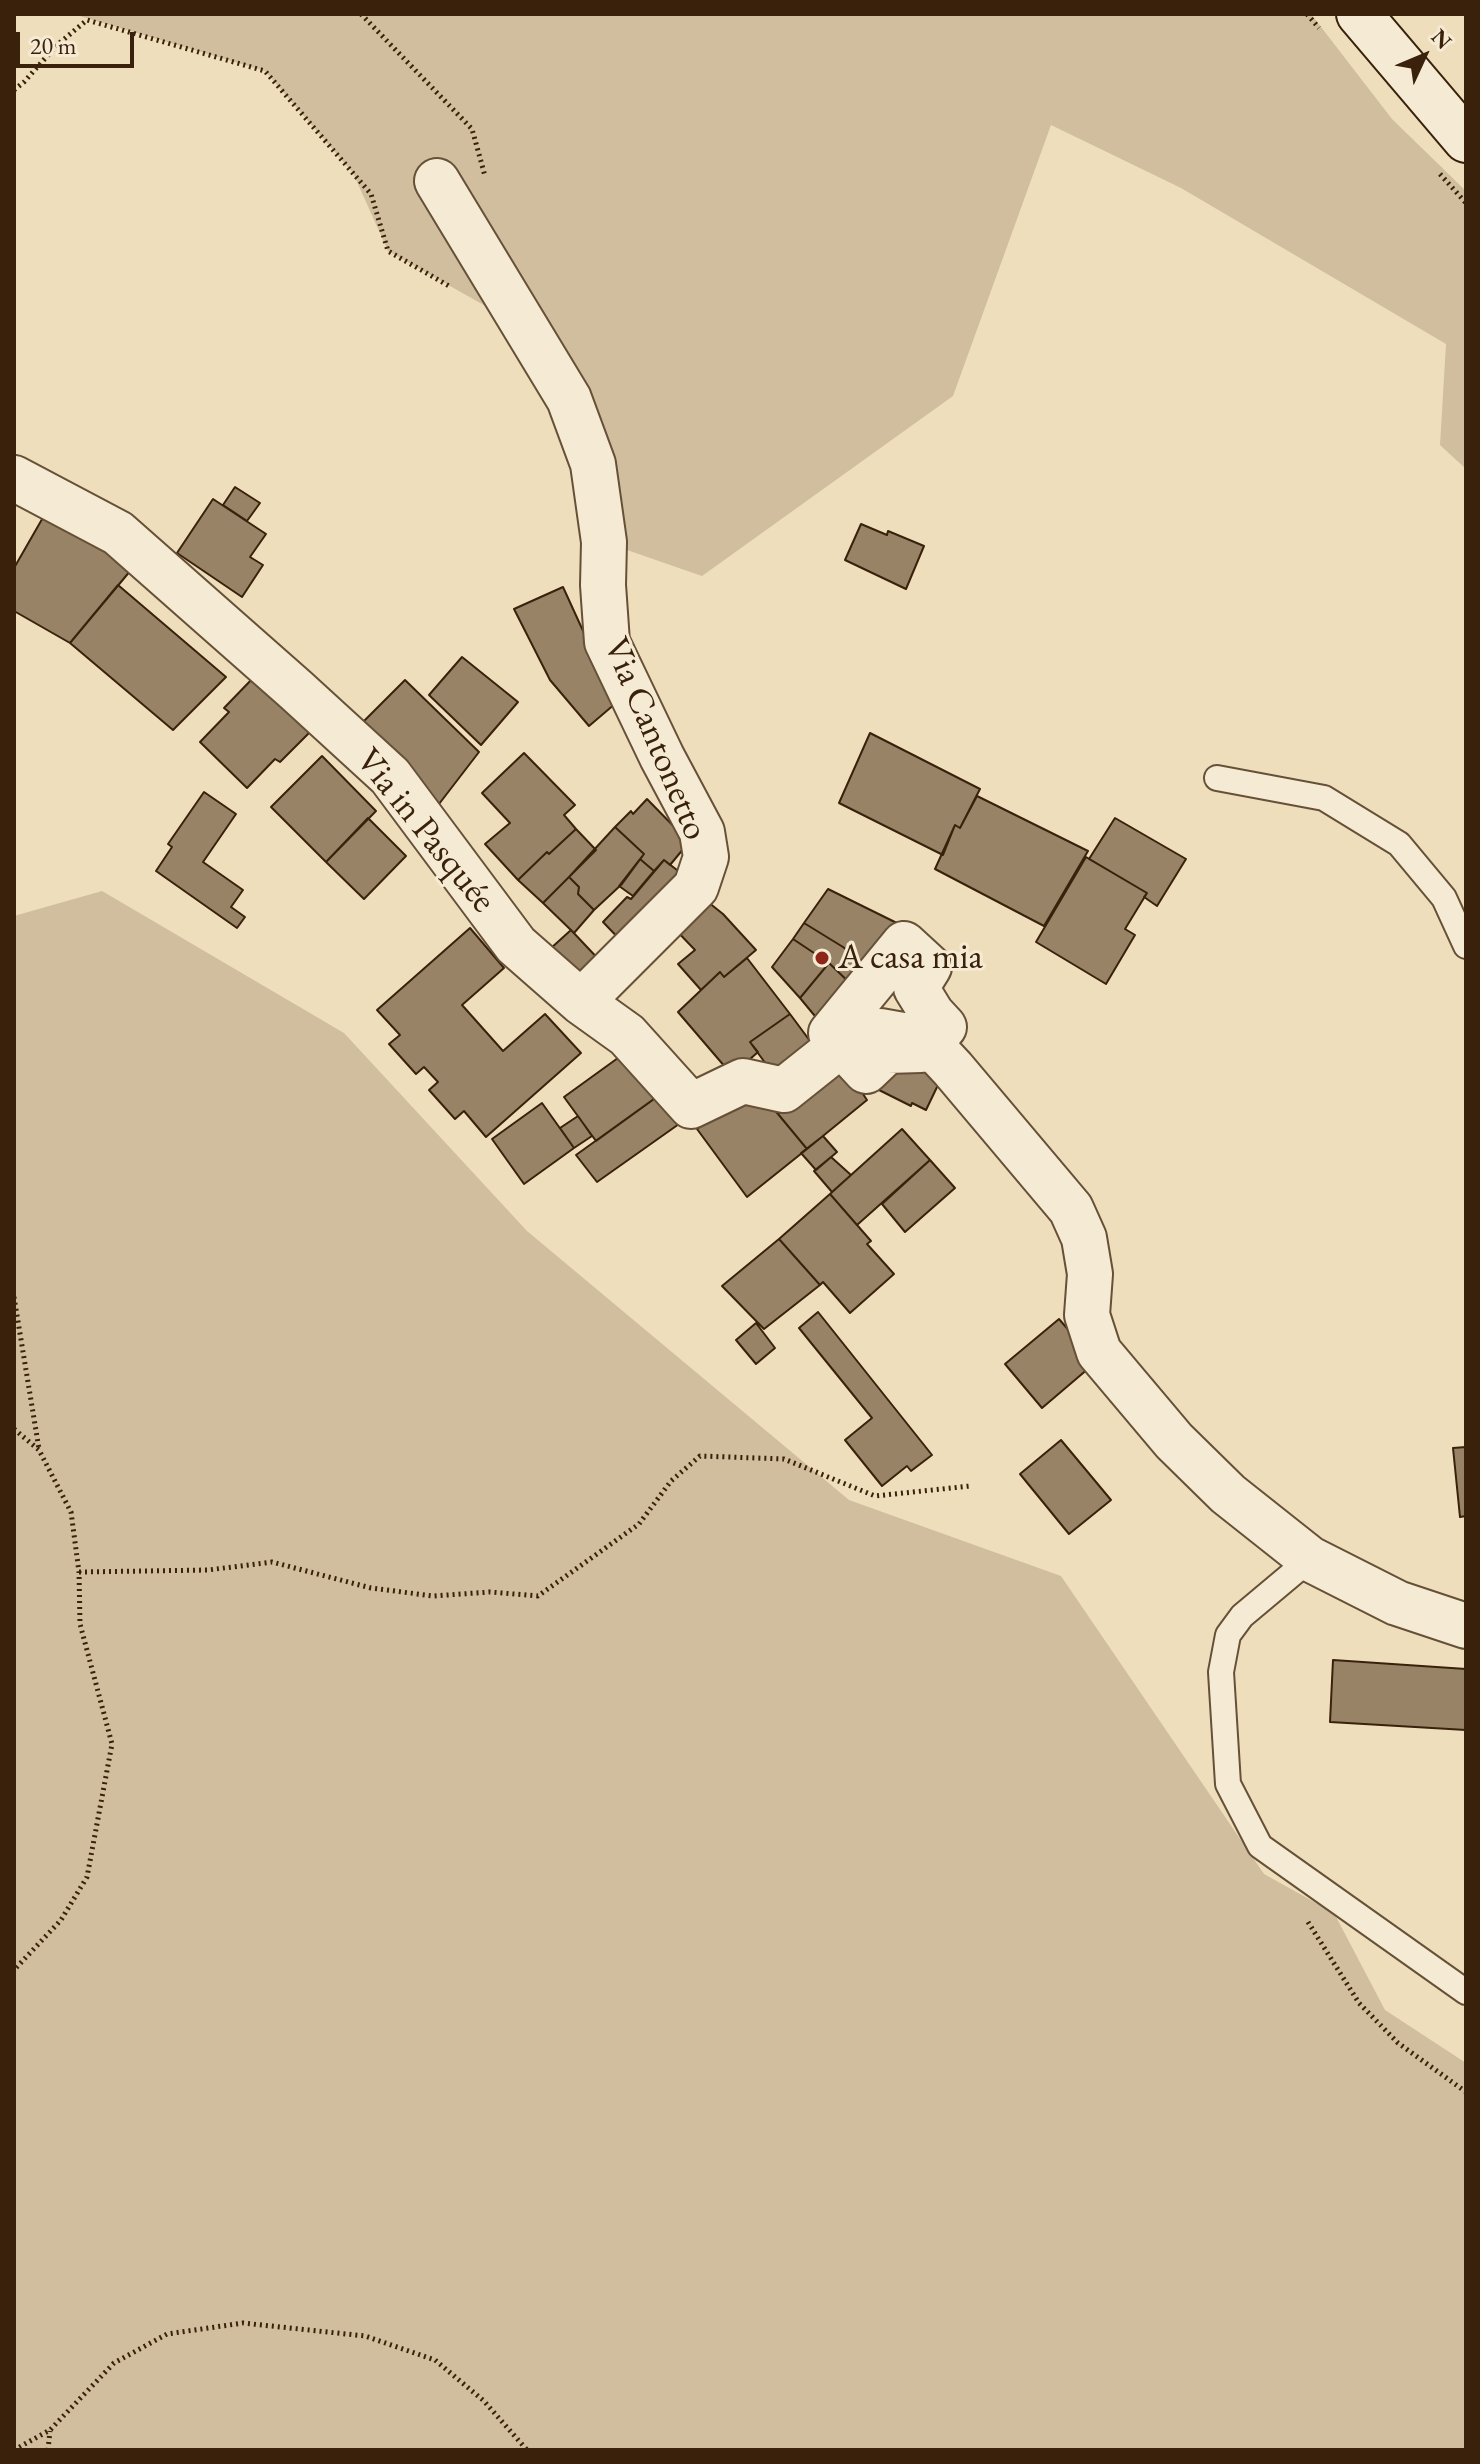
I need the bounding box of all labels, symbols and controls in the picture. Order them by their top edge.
scale bar [20,16,138,66]
north arrow [1384,16,1464,96]
text: N [1425,23,1458,55]
text: 20 m [30,30,77,61]
street label: Via Cantonetto [593,631,717,847]
street label: Via in Pasquée [346,740,504,922]
place label: A casa mia [838,936,983,980]
marker: A casa mia [813,949,831,967]

